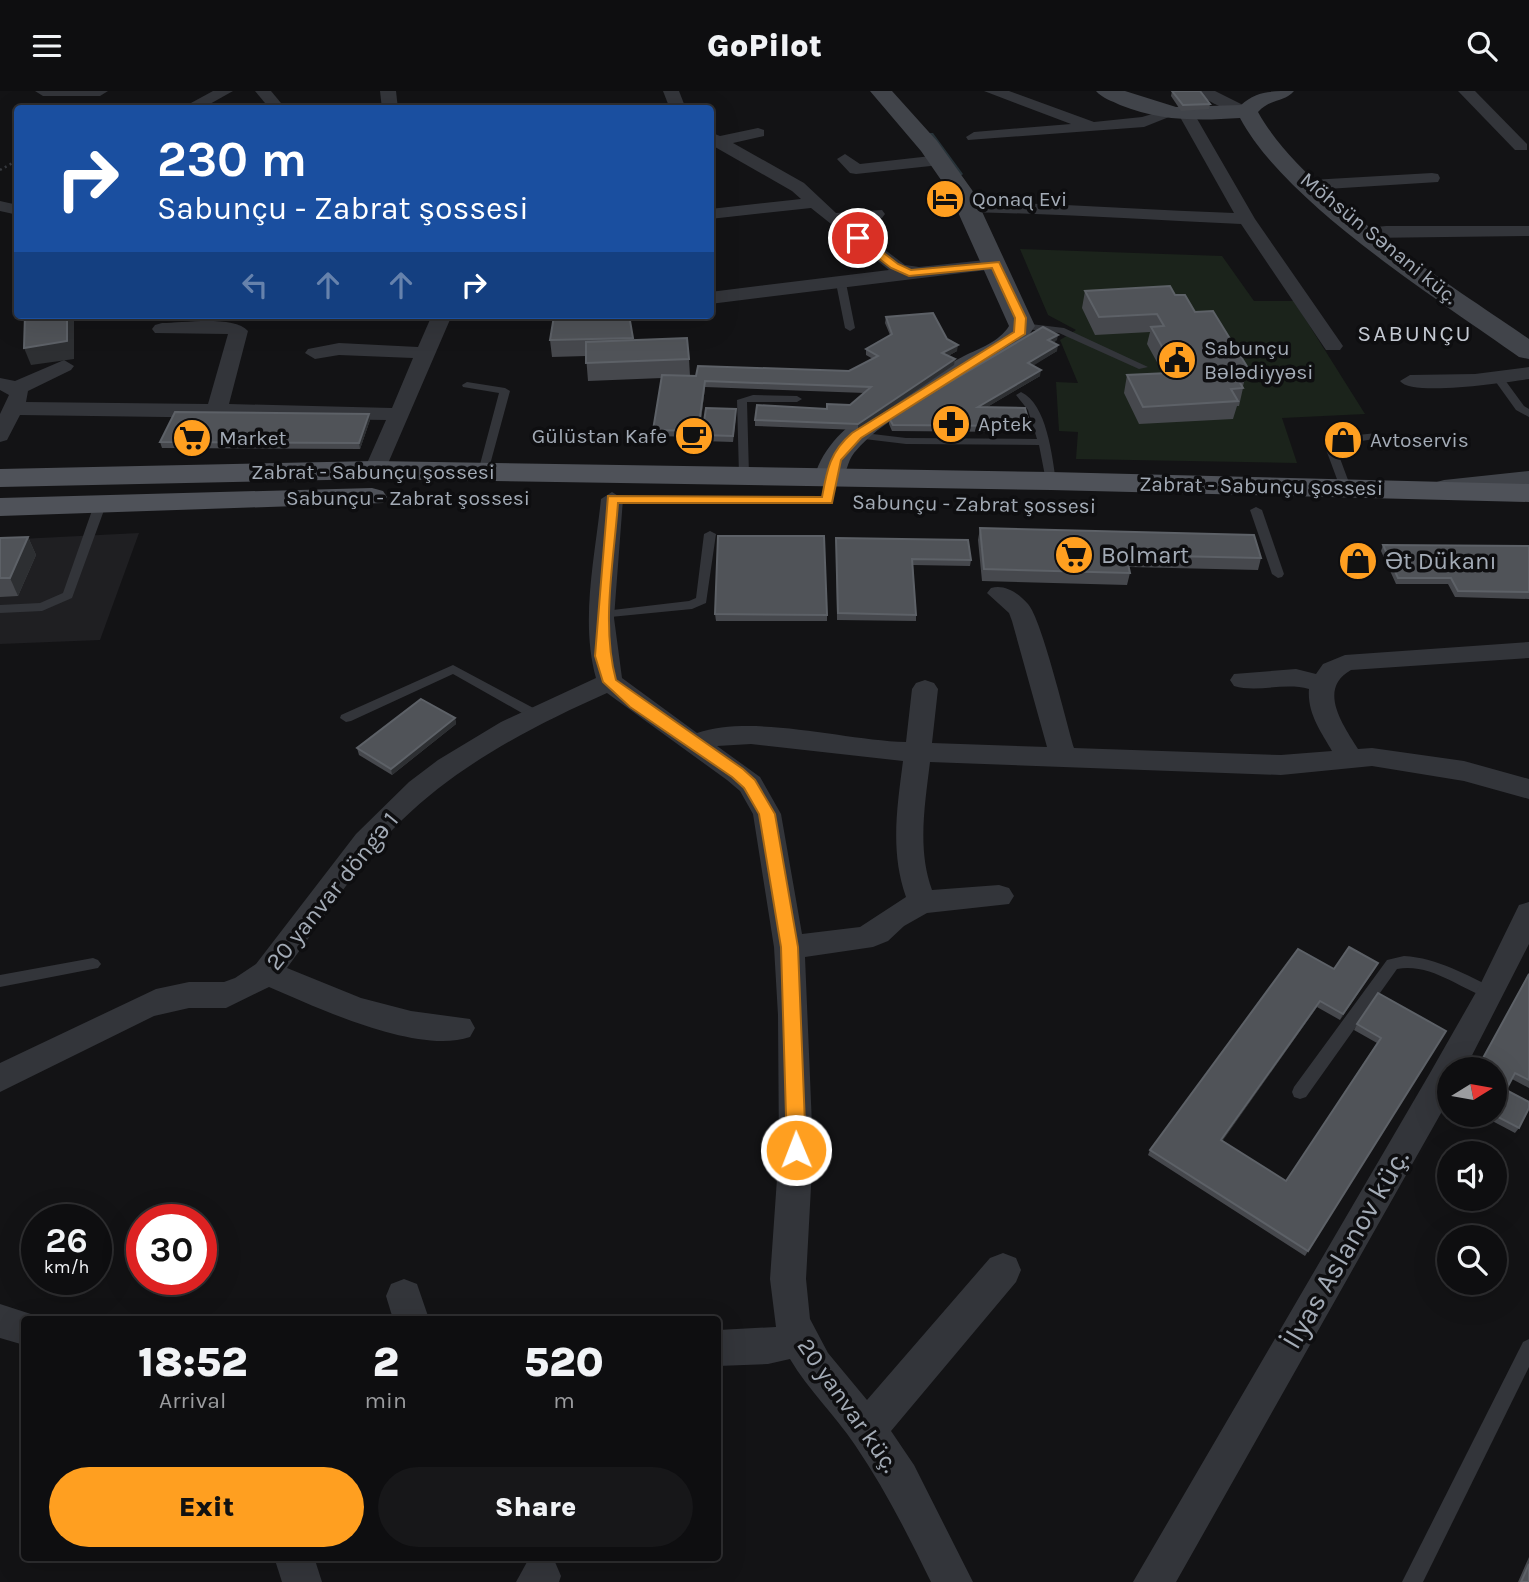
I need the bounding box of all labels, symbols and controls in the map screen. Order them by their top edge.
icon: menu [28,27,66,65]
text: GoPilot [707,27,822,64]
icon: search [1463,27,1501,65]
text: 230 m [157,131,307,188]
icon: right [42,133,133,224]
street label: Möhsün Sənani küç. [1296,167,1463,309]
hotel icon: Qonaq Evi [924,178,966,220]
place label: Qonaq Evi [972,187,1067,211]
text: Sabunçu - Zabrat şossesi [157,190,529,227]
pin [828,208,888,268]
icon: arrive [839,219,877,257]
icon: left [236,266,274,304]
icon: ahead [309,266,347,304]
icon: ahead [382,266,420,304]
icon: right [455,266,493,304]
district label: SABUNÇU [1357,320,1473,347]
place label: Sabunçu Bələdiyyəsi [1204,336,1314,384]
public building icon: Sabunçu Bələdiyyəsi [1156,339,1198,381]
pharmacy icon: Aptek [930,403,972,445]
place label: Aptek [978,412,1033,436]
cafe icon: Gülüstan Kafe [673,415,715,457]
supermarket icon: Market [171,417,213,459]
shop icon: Avtoservis [1322,419,1364,461]
place label: Gülüstan Kafe [532,424,667,448]
place label: Market [219,426,287,450]
place label: Avtoservis [1370,428,1469,452]
street label: Zabrat - Sabunçu şossesi [251,460,495,484]
street label: Zabrat - Sabunçu şossesi [1139,472,1383,500]
street label: Sabunçu - Zabrat şossesi [286,486,530,510]
street label: Sabunçu - Zabrat şossesi [852,490,1096,518]
supermarket icon: Bolmart [1053,534,1095,576]
shop icon: Ət Dükanı [1337,540,1379,582]
place label: Bolmart [1101,541,1189,569]
place label: Ət Dükanı [1385,547,1497,575]
street label: 20 yanvar döngə 1 [260,807,404,975]
north arrow [1437,1057,1507,1127]
map controls [1437,1057,1507,1295]
position arrow [759,1113,833,1187]
button: sound [1437,1141,1507,1211]
street label: İlyas Aslanov küç. [1275,1143,1415,1355]
speed limit sign: 30 [126,1204,217,1295]
text: 26 [45,1220,88,1261]
button: search [1437,1225,1507,1295]
text: km/h [44,1256,89,1278]
street label: 20 yanvar küç. [791,1333,905,1477]
text: 18:52 [138,1337,248,1387]
text: 2 [372,1337,399,1387]
text: 520 [524,1337,604,1387]
text: Arrival [159,1387,226,1414]
text: min [365,1387,407,1414]
text: m [553,1387,575,1414]
button: Exit [49,1467,364,1547]
button: Share [378,1467,693,1547]

